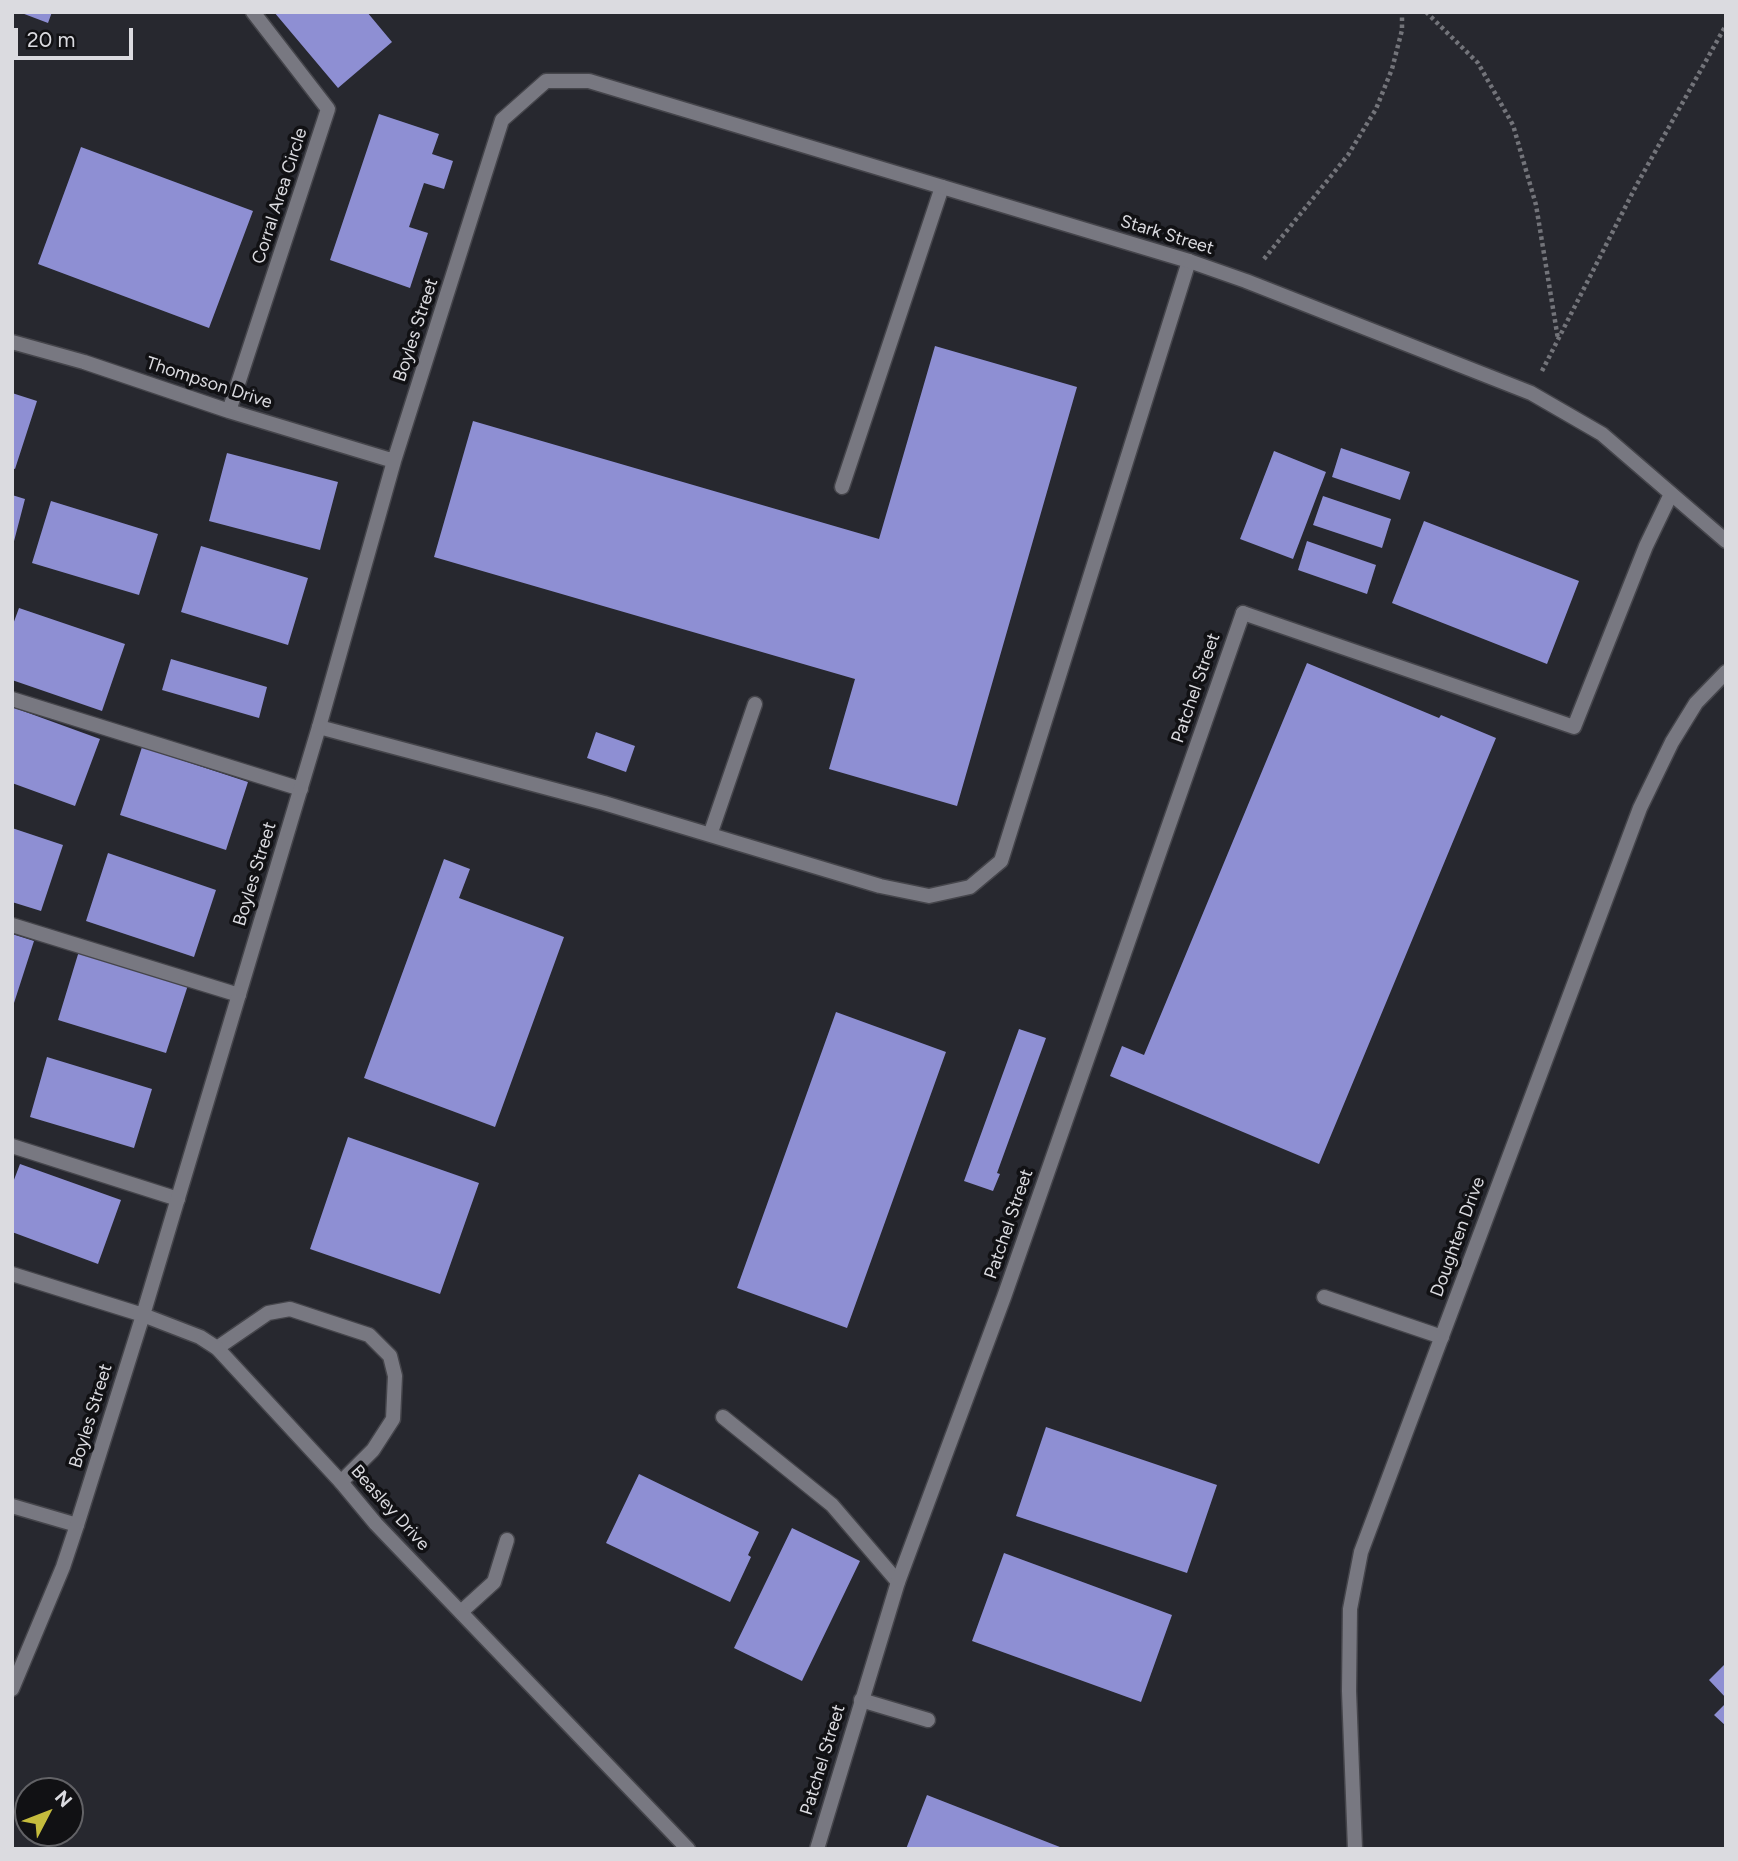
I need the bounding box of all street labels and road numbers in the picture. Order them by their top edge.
street label: Corral Area Circle [248,125,312,267]
street label: Stark Street [1118,211,1216,259]
street label: Boyles Street [389,275,443,385]
street label: Thompson Drive [143,352,275,414]
street label: Patchel Street [1167,630,1225,746]
street label: Boyles Street [229,819,281,929]
street label: Patchel Street [980,1166,1038,1282]
street label: Doughten Drive [1426,1174,1490,1300]
street label: Boyles Street [65,1361,117,1471]
street label: Beasley Drive [346,1461,434,1555]
street label: Patchel Street [796,1702,850,1818]

